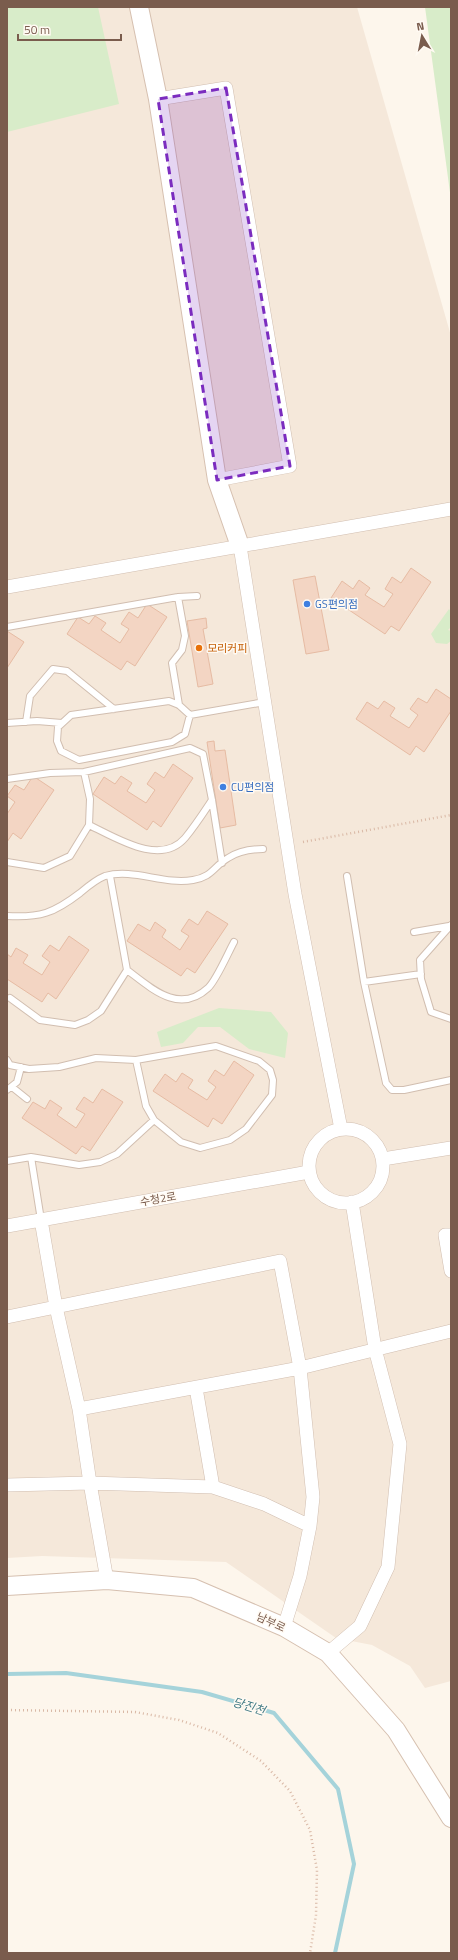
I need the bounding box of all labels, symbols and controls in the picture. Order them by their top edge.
scale bar [18,16,121,42]
north arrow [402,16,442,56]
text: N [415,18,425,35]
text: 50 m [24,20,50,39]
place label: GS편의점 [315,596,358,612]
marker: GS편의점 [302,599,312,609]
place label: 모리커피 [207,640,247,656]
marker: 모리커피 [194,643,204,653]
place label: CU편의점 [231,779,274,795]
marker: CU편의점 [218,782,228,792]
street label: 수청2로 [139,1188,177,1210]
street label: 남부로 [254,1608,288,1636]
water label: 당진천 [230,1692,269,1720]

